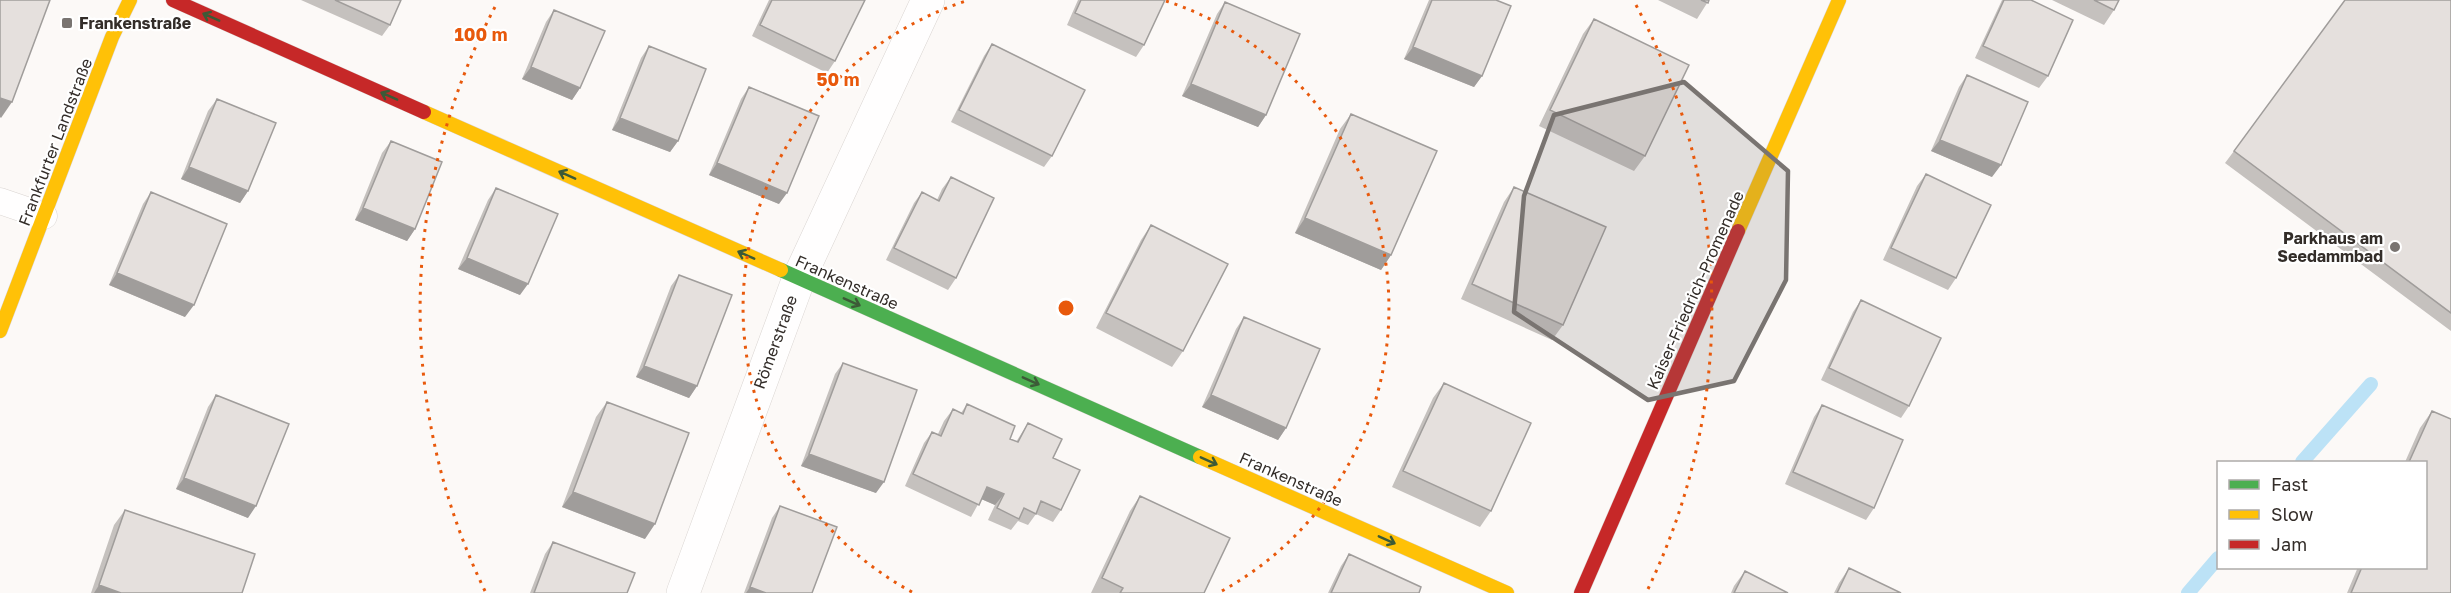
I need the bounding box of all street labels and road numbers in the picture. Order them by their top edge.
street label: Frankfurter Landstraße [14,55,96,229]
street label: Kaiser-Friedrich-Promenade [1642,188,1748,392]
street label: Frankenstraße [792,250,902,314]
street label: Römerstraße [749,292,801,392]
street label: Frankenstraße [1236,447,1346,511]

